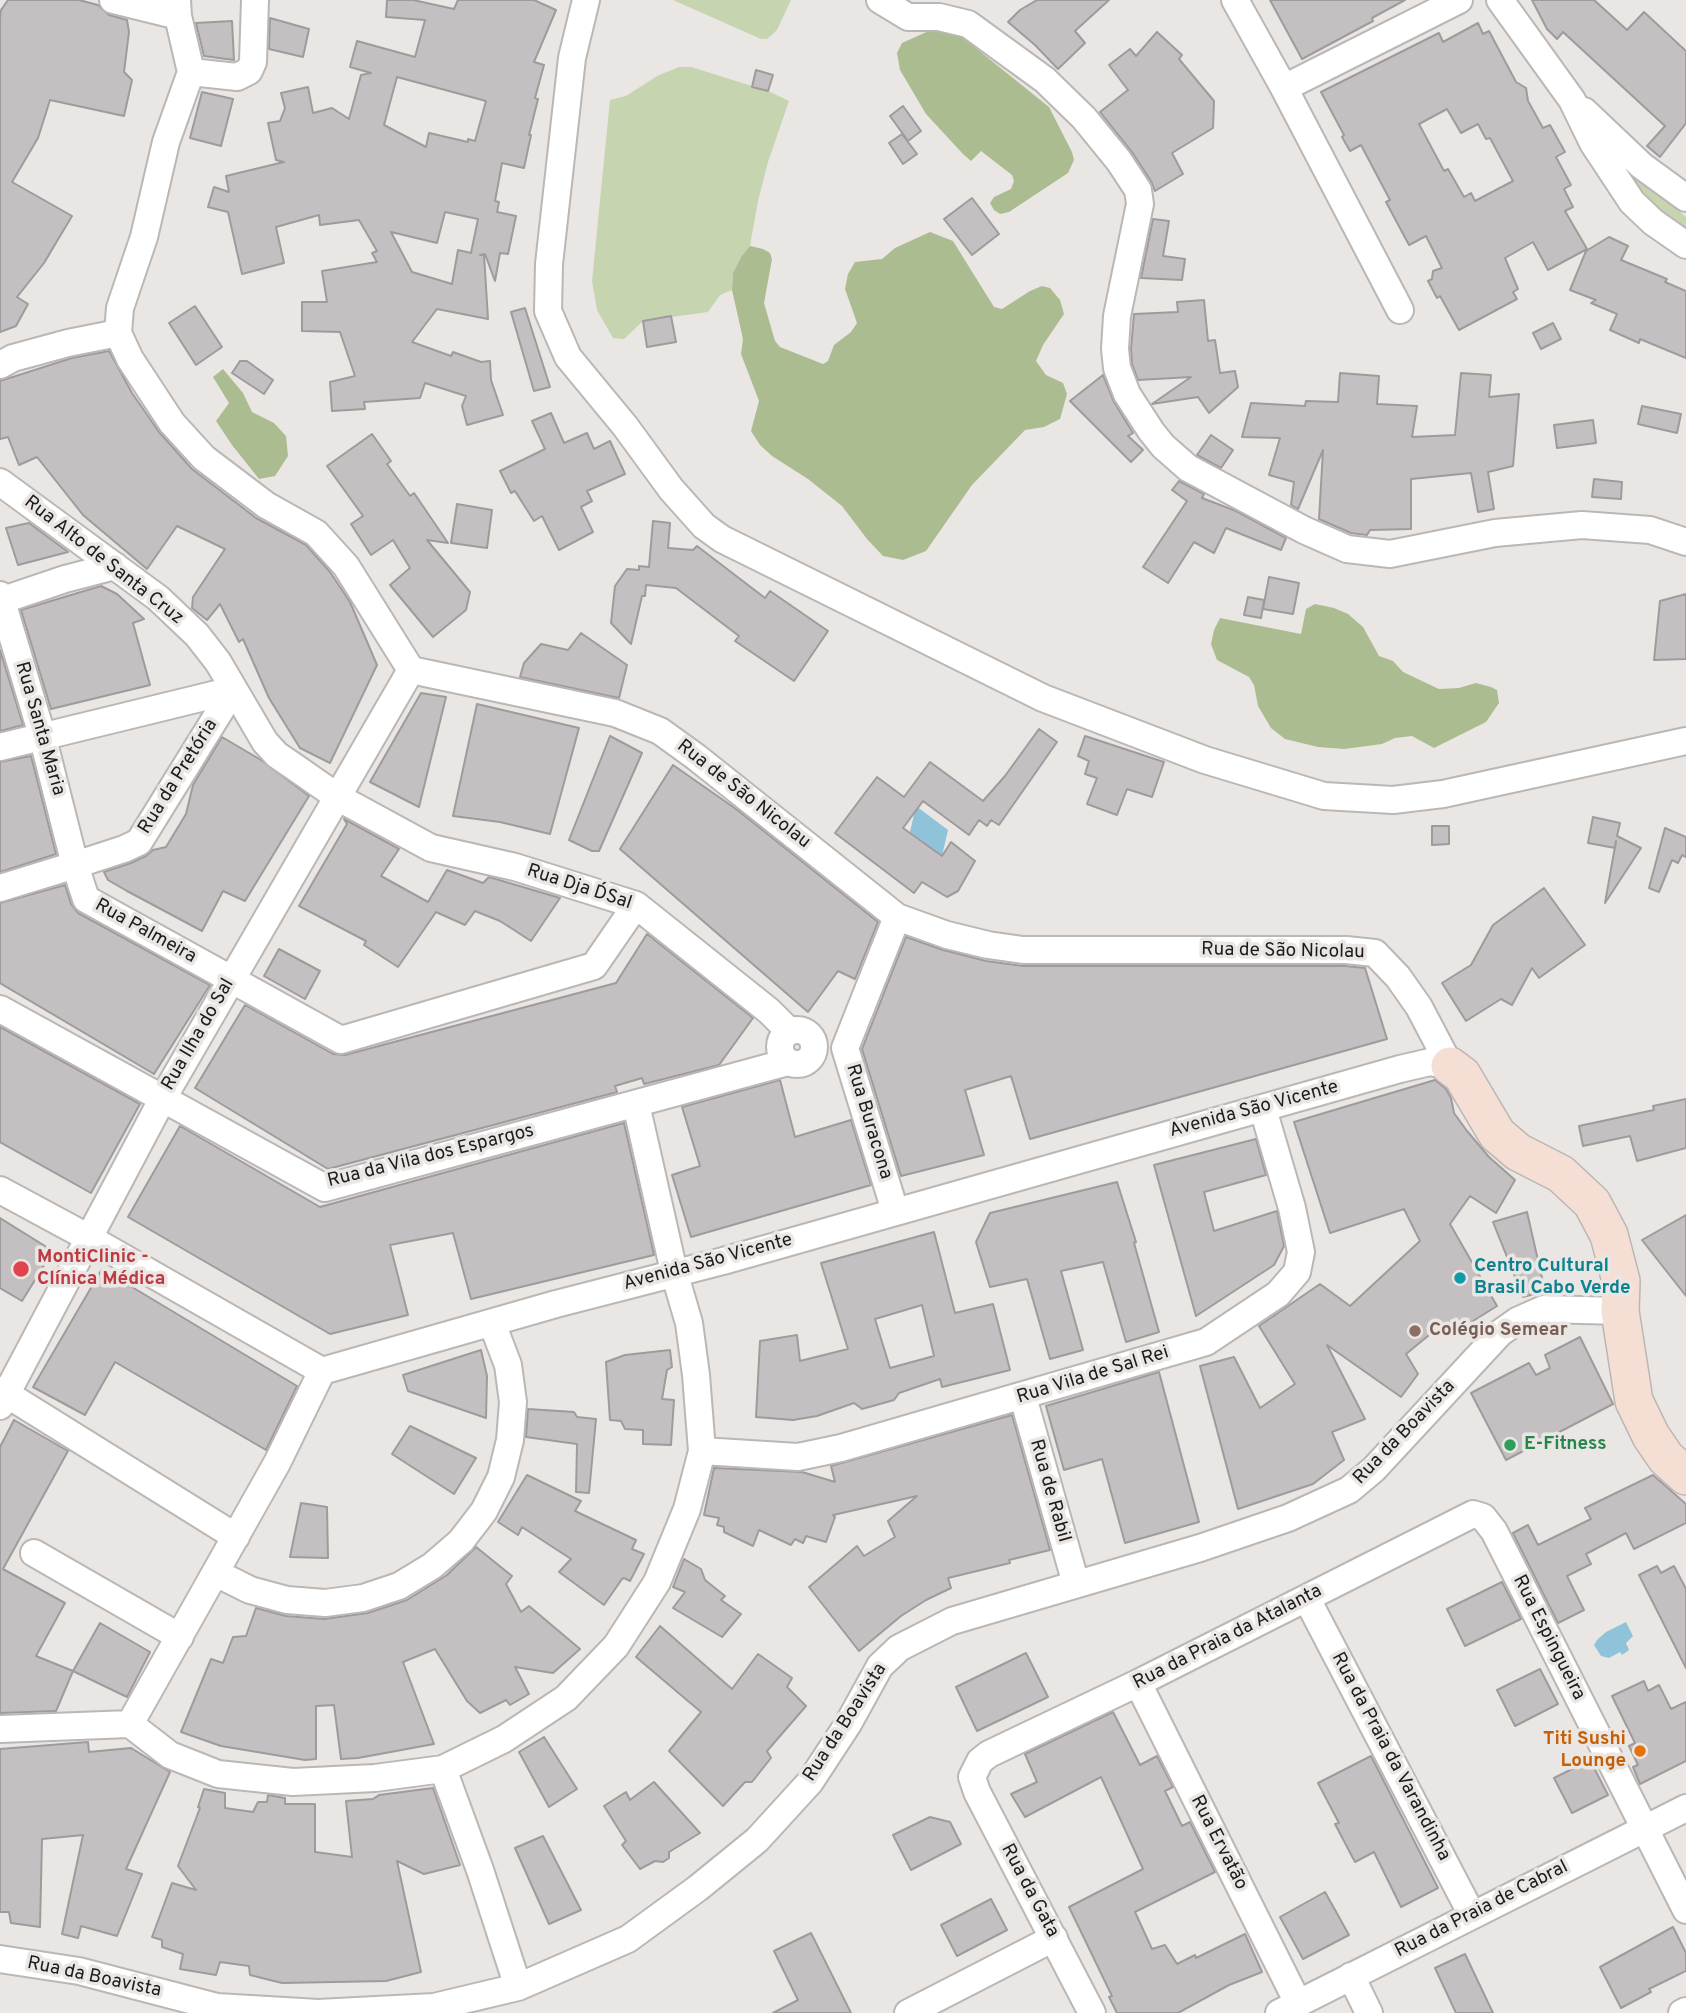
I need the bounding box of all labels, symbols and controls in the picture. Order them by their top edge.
street label: Rua Alto de Santa Cruz [19,492,187,630]
street label: Rua Santa Maria [9,659,69,799]
street label: Rua da Pretória [135,715,223,839]
street label: Rua de São Nicolau [672,736,814,854]
street label: Rua Dja D´Sal [524,860,634,916]
street label: Rua Palmeira [90,895,200,969]
street label: Rua de São Nicolau [1201,939,1365,965]
street label: Rua Ilha do Sal [158,975,240,1095]
street label: Rua Buracona [840,1062,896,1182]
street label: Avenida São Vicente [1167,1076,1341,1144]
street label: Rua da Vila dos Espargos [325,1120,537,1194]
street label: Avenida São Vicente [621,1229,795,1297]
place label: MontiClinic - Clínica Médica [37,1247,165,1291]
place label: Centro Cultural Brasil Cabo Verde [1474,1256,1631,1300]
marker: MontiClinic - Clínica Médica [11,1259,31,1279]
marker: Centro Cultural Brasil Cabo Verde [1452,1270,1468,1286]
place label: Colégio Semear [1429,1320,1568,1342]
marker: Colégio Semear [1407,1323,1423,1339]
street label: Rua Vila de Sal Rei [1014,1342,1172,1410]
street label: Rua da Boavista [1349,1376,1461,1490]
place label: E-Fitness [1524,1434,1607,1456]
street label: Rua de Rabil [1023,1437,1075,1545]
marker: E-Fitness [1502,1437,1518,1453]
street label: Rua Espingueira [1507,1572,1589,1704]
street label: Rua da Praia da Atalanta [1130,1581,1326,1695]
street label: Rua da Praia da Varandinha [1325,1649,1455,1865]
street label: Rua da Boavista [799,1660,893,1786]
place label: Titi Sushi Lounge [1543,1729,1626,1773]
marker: Titi Sushi Lounge [1632,1743,1648,1759]
street label: Rua Ervatão [1184,1792,1252,1894]
street label: Rua da Gata [995,1840,1063,1942]
street label: Rua da Praia de Cabral [1392,1856,1572,1964]
street label: Rua da Boavista [25,1953,163,2003]

